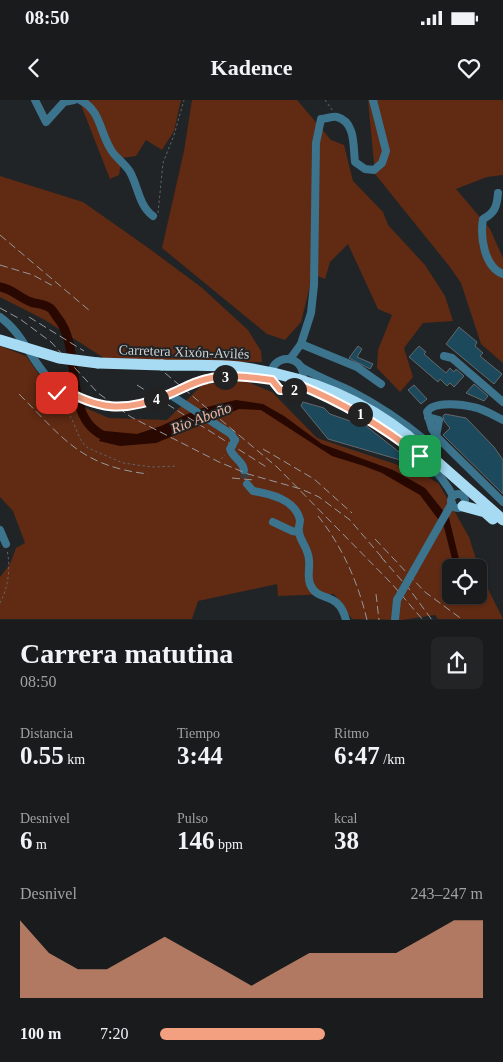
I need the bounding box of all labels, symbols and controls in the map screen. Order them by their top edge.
text: 08:50 [25,7,69,28]
icon: back [20,54,48,82]
icon: heart [455,54,483,82]
text: Kadence [211,55,292,80]
street label: Carretera Xixón-Avilés [118,342,250,362]
pin: 3 [212,364,238,390]
text: 3 [222,370,229,385]
pin [36,372,78,414]
pin: 2 [282,378,306,402]
icon: check [43,379,71,407]
text: 2 [291,383,298,398]
pin: 4 [144,386,168,412]
text: 4 [153,392,160,407]
water label: Rio Aboño [168,399,234,437]
pin: 1 [348,402,372,426]
text: 1 [357,407,364,422]
pin [399,435,441,477]
icon: arrive [406,442,434,470]
map controls [442,559,487,604]
button: locate [442,559,487,604]
button: share [431,637,483,689]
text: Carrera matutina [20,638,233,669]
text: 08:50 [20,673,56,690]
text: Distancia [20,726,73,741]
text: Tiempo [177,726,220,741]
text: Ritmo [334,726,369,741]
text: 0.55 [20,742,64,769]
text: 3:44 [177,742,223,769]
text: 6:47 [334,742,380,769]
text: km [64,752,85,767]
text: /km [380,752,405,767]
text: Desnivel [20,811,70,826]
text: Pulso [177,811,208,826]
text: kcal [334,811,357,826]
text: 6 [20,827,33,854]
text: 146 [177,827,215,854]
text: 38 [334,827,359,854]
text: m [33,837,47,852]
text: bpm [215,837,243,852]
text: Desnivel [20,885,77,902]
text: 243–247 m [411,885,483,902]
text: 100 m [20,1025,61,1042]
text: 7:20 [100,1025,128,1042]

